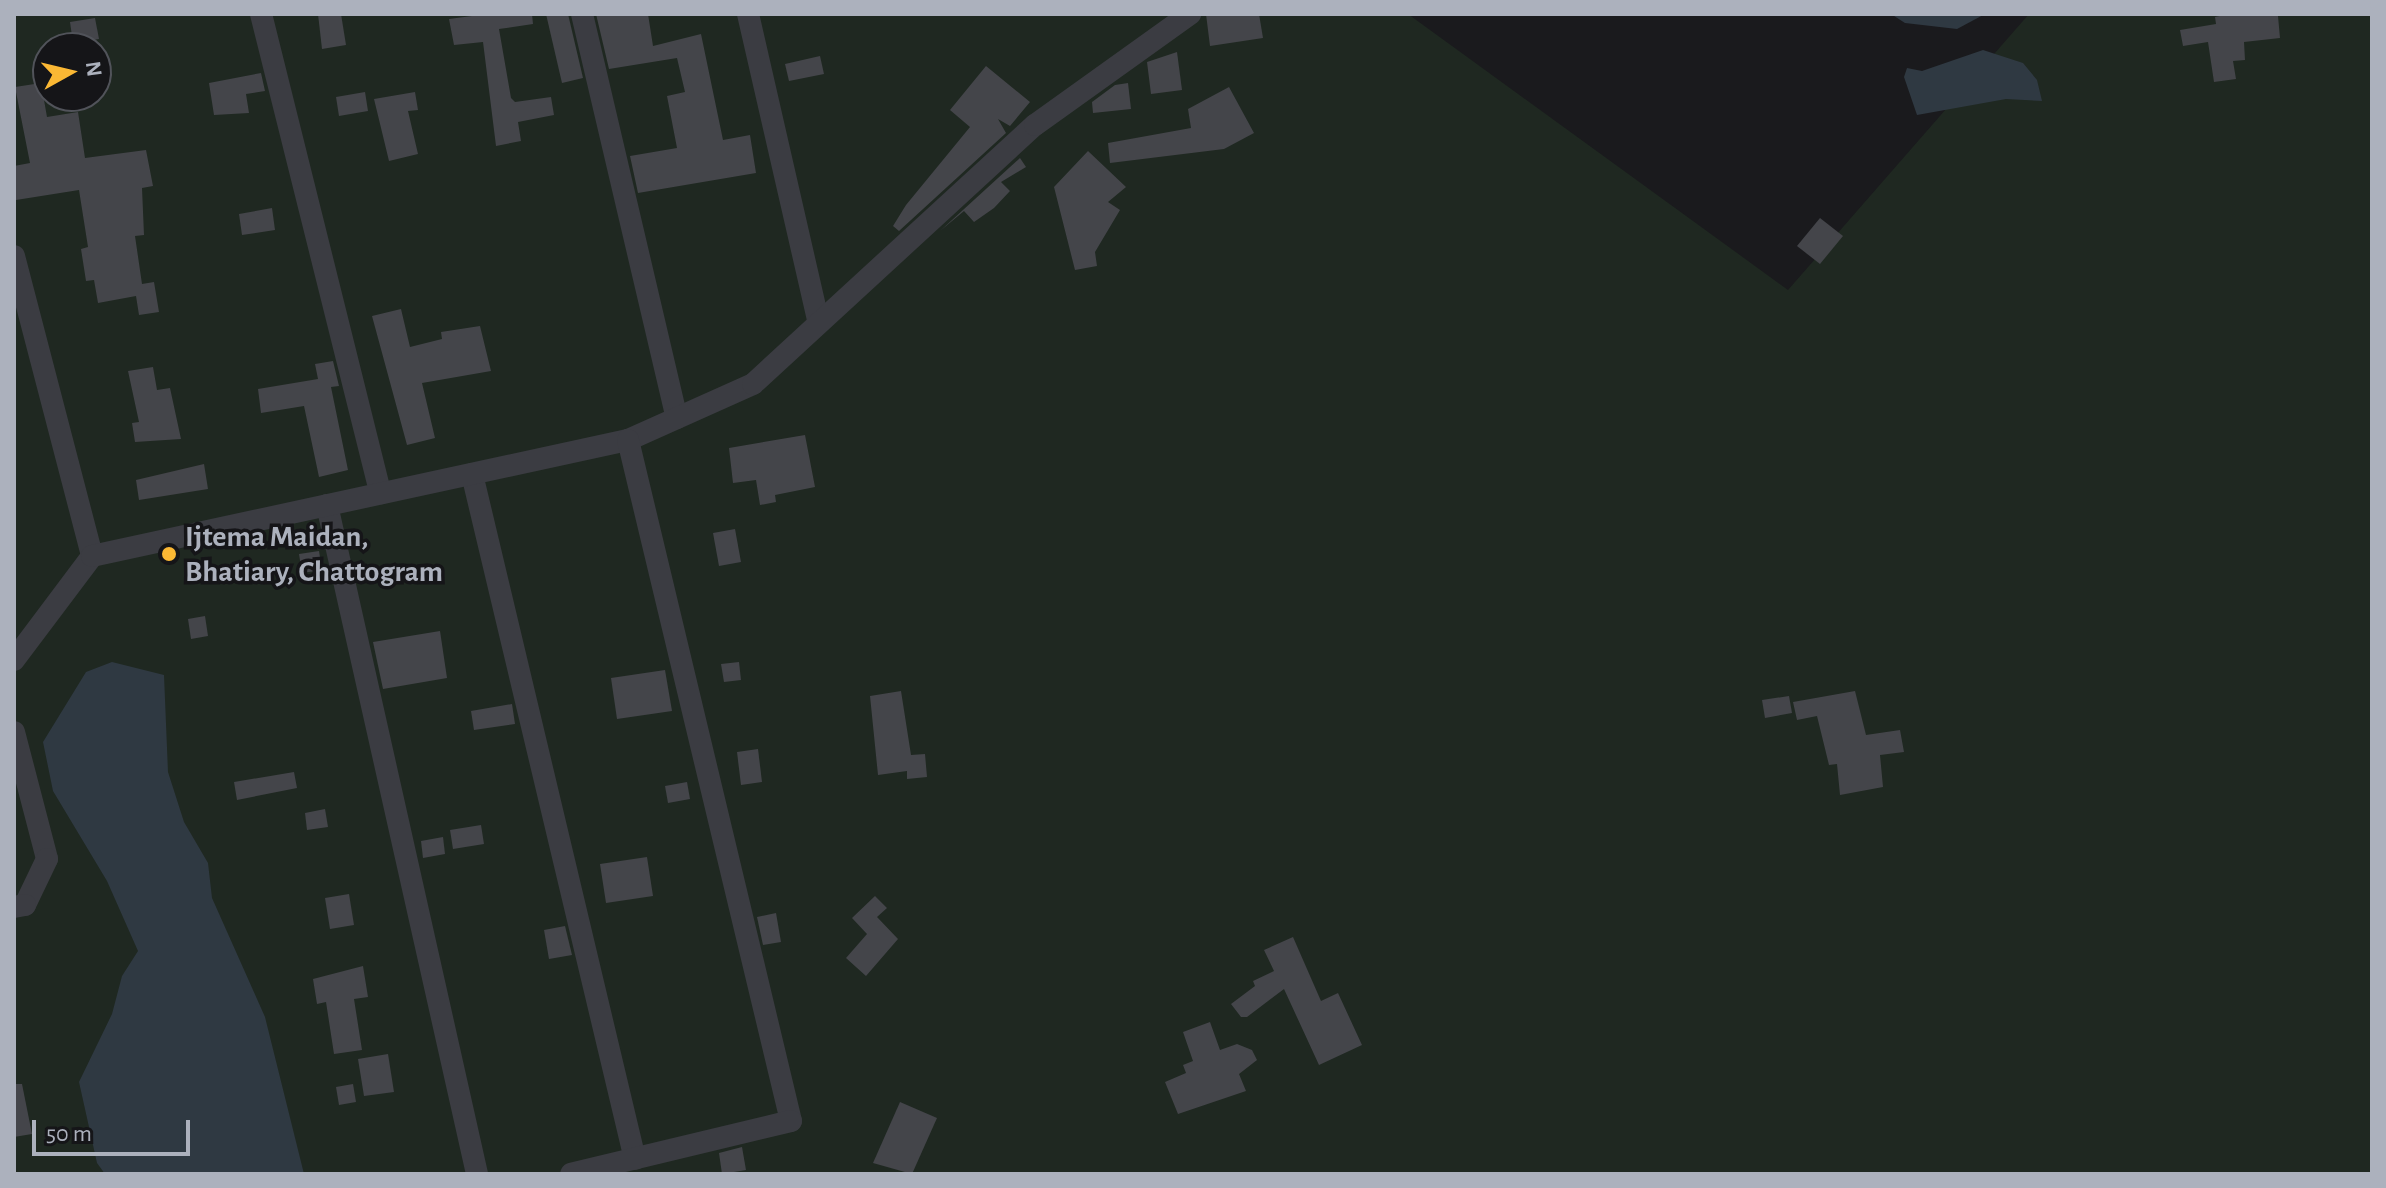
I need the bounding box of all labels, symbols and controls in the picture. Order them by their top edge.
north arrow [32,32,112,112]
text: N [82,60,106,78]
place label: Ijtema Maidan, Bhatiary, Chattogram [185,519,443,590]
marker: Ijtema Maidan, Bhatiary, Chattogram [160,545,178,563]
scale bar [36,1104,194,1154]
text: 50 m [46,1122,92,1146]

